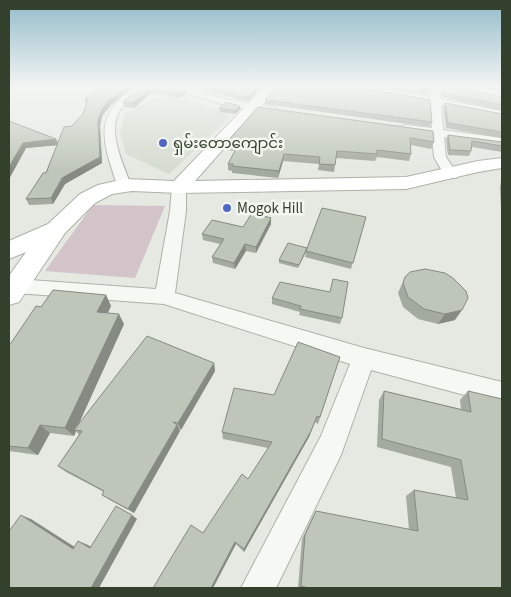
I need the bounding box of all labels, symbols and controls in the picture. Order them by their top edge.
place label: ရှမ်းတောကျောင်း [173,133,283,155]
marker: ရှမ်းတောကျောင်း [157,137,169,149]
place label: Mogok Hill [237,198,303,219]
marker: Mogok Hill [221,202,233,214]

